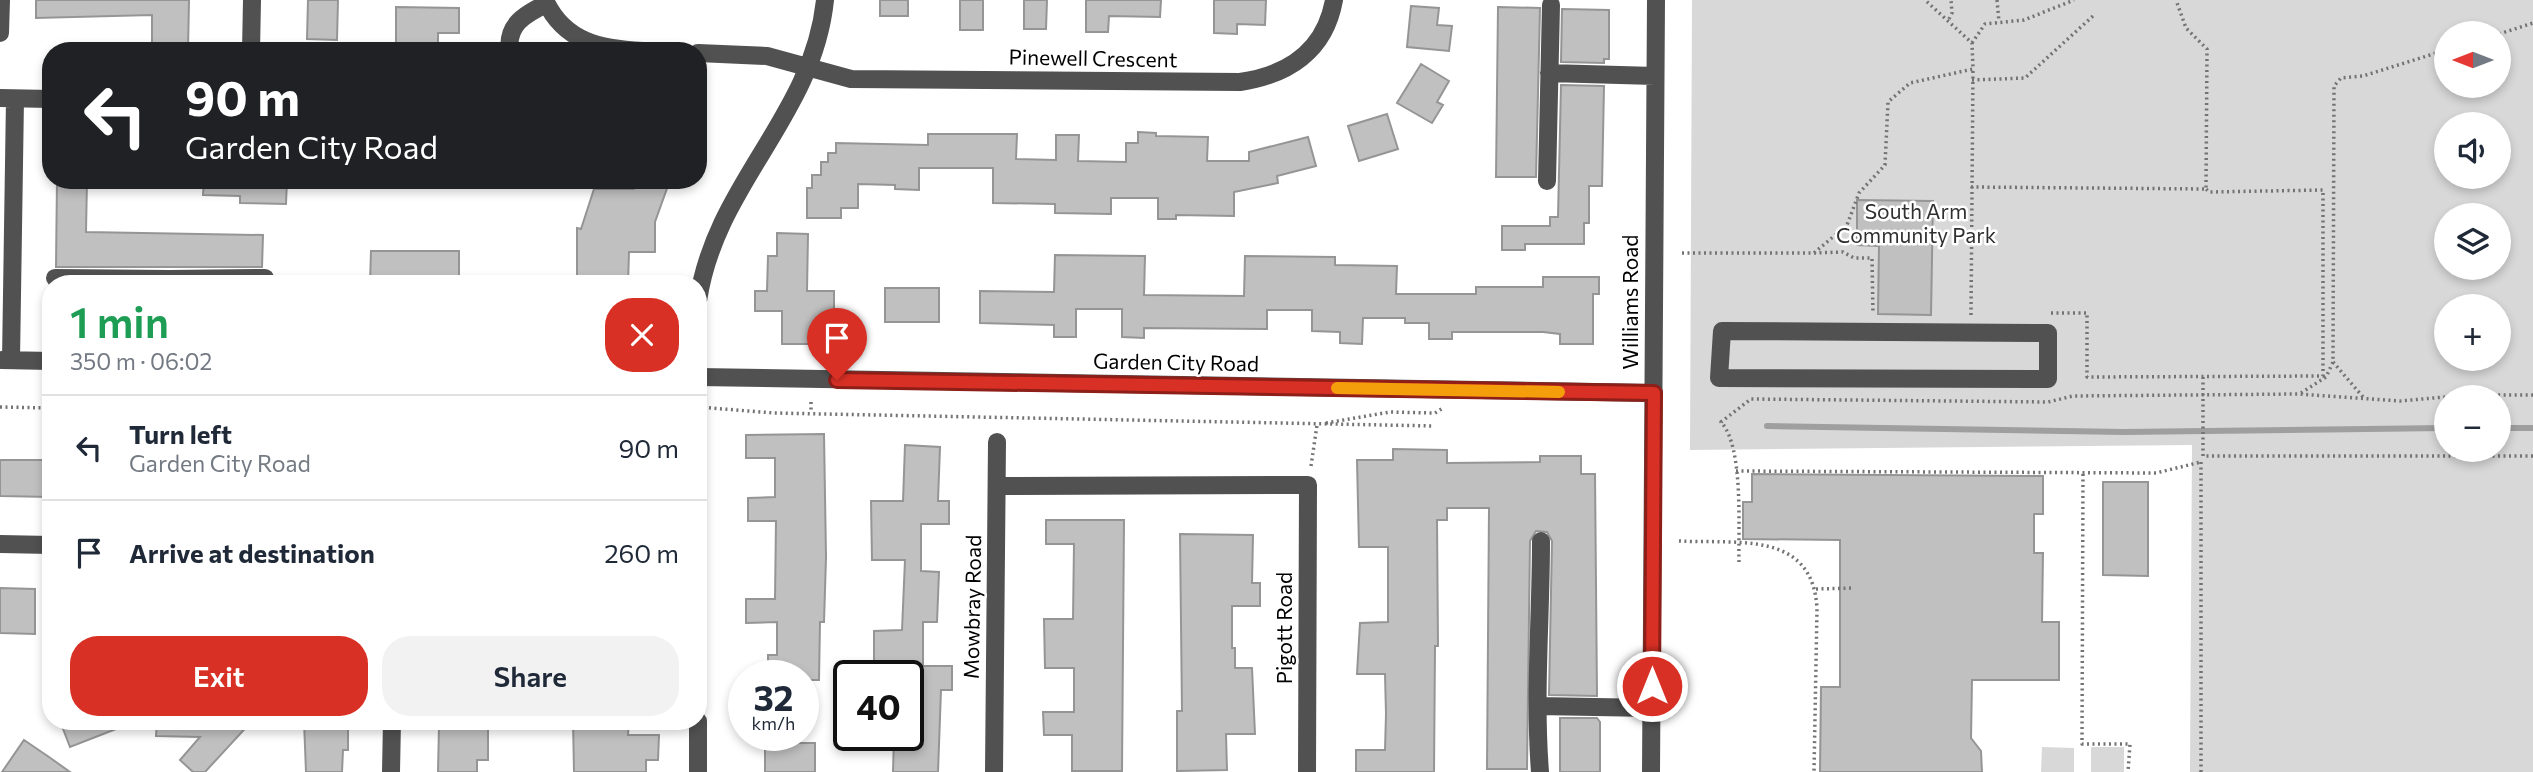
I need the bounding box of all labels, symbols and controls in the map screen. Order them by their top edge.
north arrow [2434,21,2511,98]
map controls [2434,21,2511,462]
street label: Pinewell Crescent [1008,44,1178,71]
text: 90 m [185,66,300,126]
icon: left [70,70,161,161]
button: sound [2434,112,2511,189]
text: Garden City Road [185,126,438,166]
park label: South Arm Community Park [1836,198,1996,247]
button: layers [2434,203,2511,280]
street label: Williams Road [1617,235,1642,369]
button: + [2434,294,2511,371]
text: 1 min [70,295,169,347]
button: close [605,298,679,372]
pin [807,308,867,380]
icon: arrive [818,319,856,357]
text: 350 m · 06:02 [70,347,212,375]
street label: Garden City Road [1093,348,1259,375]
button: − [2434,385,2511,462]
text: Turn left [129,418,232,449]
icon: left [70,429,108,467]
text: 90 m [619,432,679,463]
text: Garden City Road [129,449,311,477]
icon: arrive [70,534,108,572]
street label: Mowbray Road [958,535,985,679]
text: Arrive at destination [129,537,375,568]
text: 260 m [604,537,679,568]
street label: Pigott Road [1271,572,1296,684]
button: Exit [70,636,368,716]
button: Share [382,636,679,716]
position arrow [1615,649,1689,723]
speed limit sign: 40 [833,660,924,751]
text: 32 [753,675,794,718]
text: km/h [752,712,795,734]

